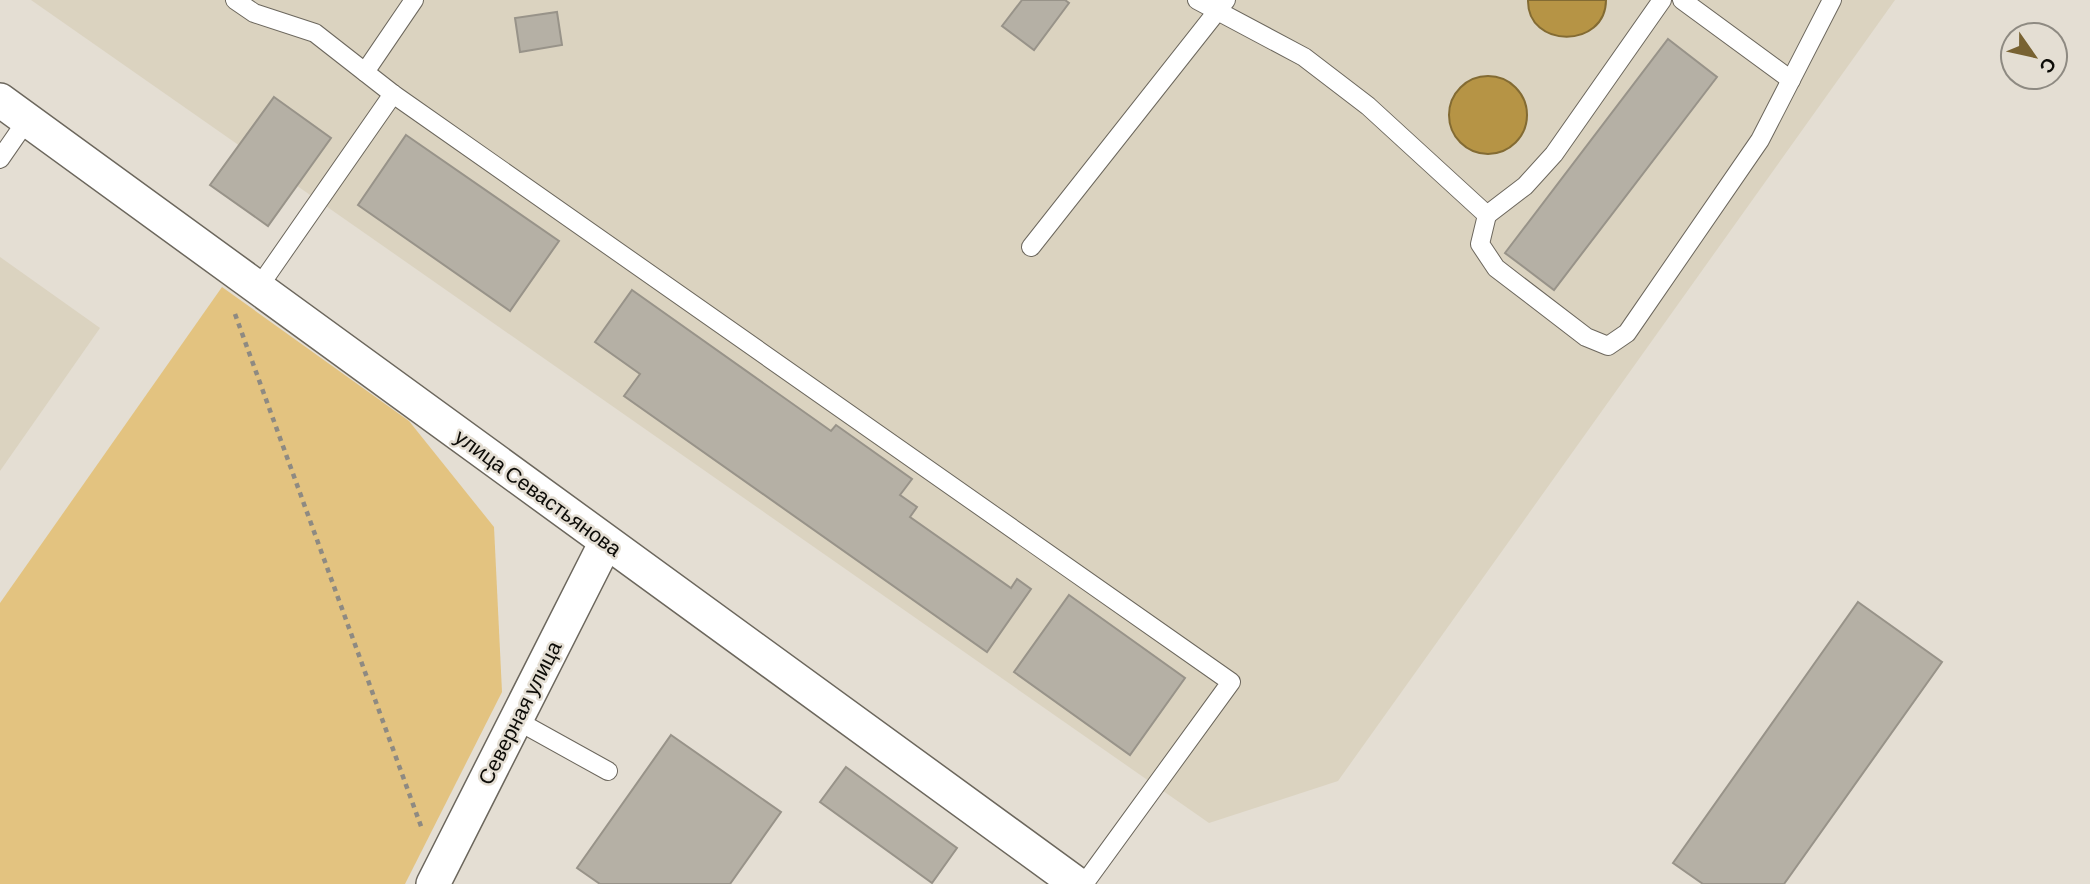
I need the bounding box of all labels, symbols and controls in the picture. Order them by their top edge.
north arrow [1999,21,2069,91]
text: С [2035,54,2062,78]
street label: улица Севастьянова [451,423,627,561]
street label: Северная улица [472,636,566,788]

